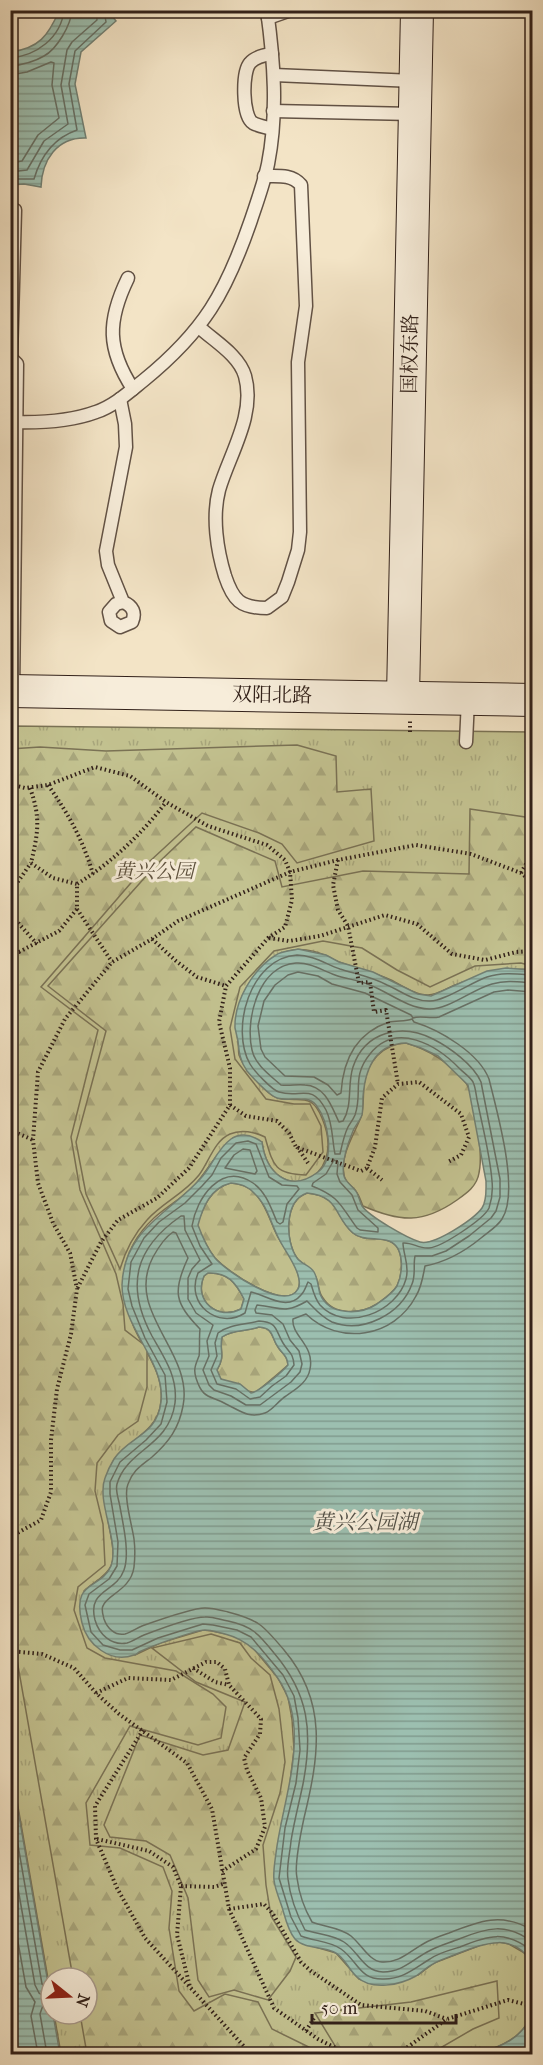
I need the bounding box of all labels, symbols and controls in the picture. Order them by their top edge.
street label: 国权东路 [398,314,422,394]
street label: 双阳北路 [232,683,312,707]
park label: 黄兴公园 [114,860,197,883]
water label: 黄兴公园湖 [313,1510,421,1534]
north arrow [39,1966,99,2026]
scale bar [312,1987,456,2025]
text: N [72,1992,94,2010]
text: 50 m [321,1998,358,2019]

